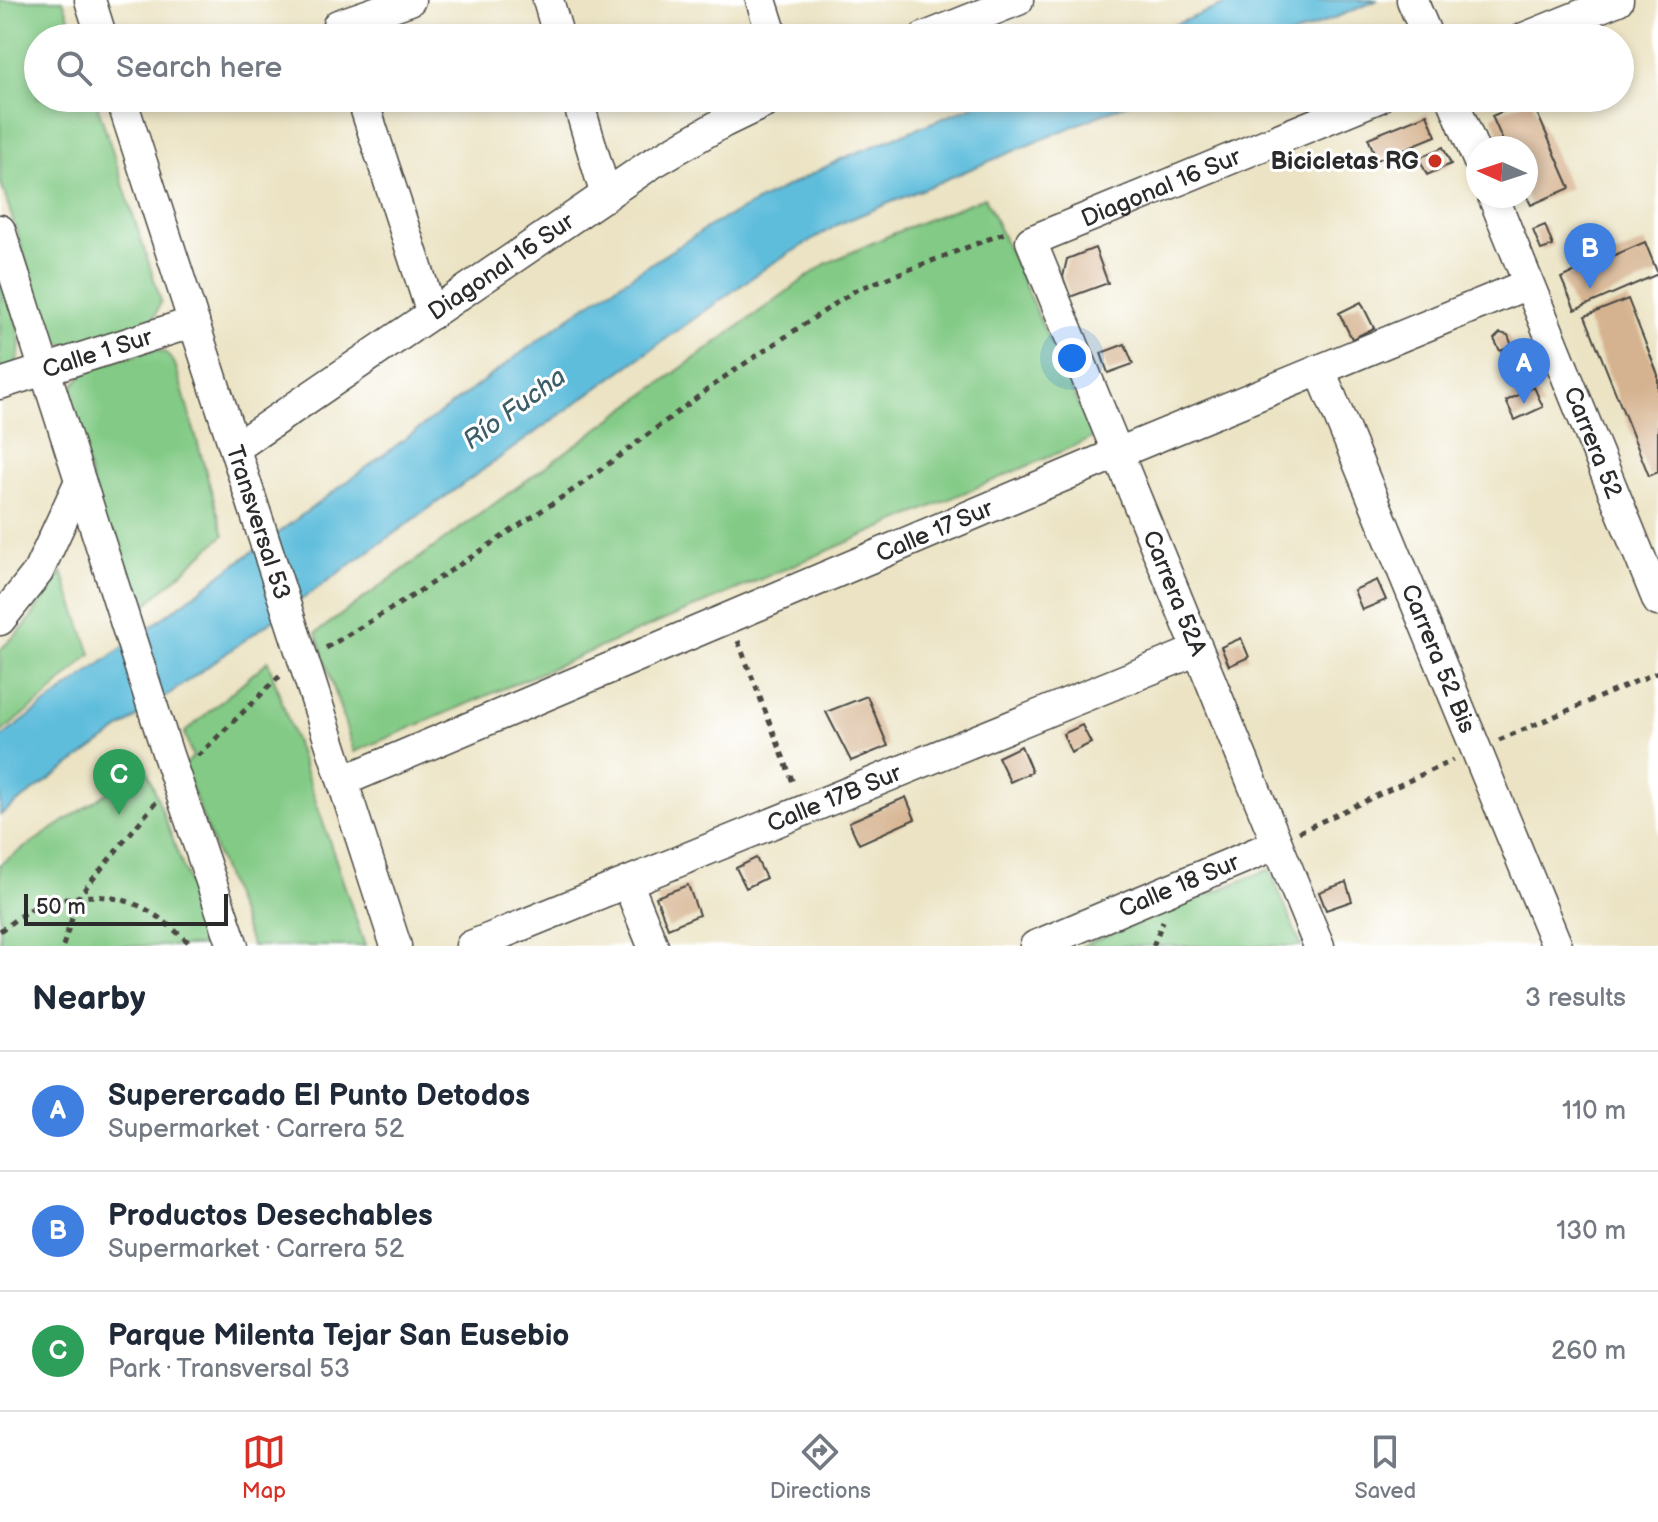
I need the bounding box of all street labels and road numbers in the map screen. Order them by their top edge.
street label: Diagonal 16 Sur [1077,142,1245,234]
street label: Diagonal 16 Sur [423,207,580,327]
street label: Calle 1 Sur [39,322,156,385]
street label: Carrera 52 [1557,382,1629,503]
street label: Transversal 53 [220,442,297,603]
street label: Calle 17 Sur [872,494,998,569]
street label: Carrera 52A [1136,526,1213,660]
street label: Carrera 52 Bis [1395,580,1482,738]
street label: Calle 17B Sur [763,758,906,839]
street label: Calle 18 Sur [1114,848,1244,924]

